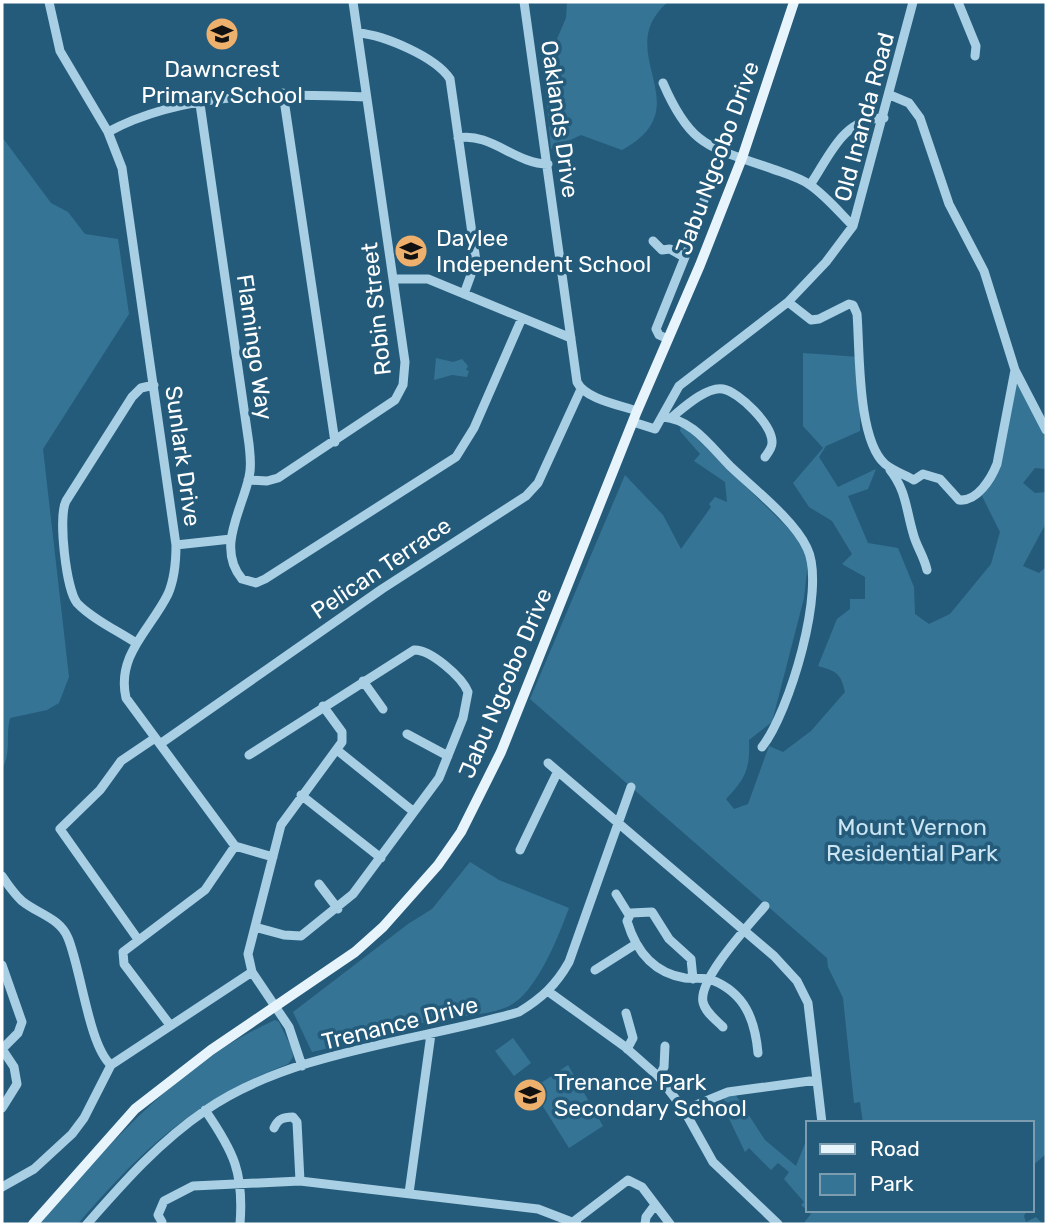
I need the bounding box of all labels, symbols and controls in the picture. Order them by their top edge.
school or university icon: Dawncrest Primary School [203,15,241,53]
street label: Old Inanda Road [828,29,900,205]
street label: Oaklands Drive [535,38,585,200]
place label: Dawncrest Primary School [141,55,303,109]
street label: Jabu Ngcobo Drive [669,57,765,259]
place label: Daylee Independent School [436,224,651,278]
school or university icon: Daylee Independent School [392,232,430,270]
street label: Robin Street [355,241,397,377]
street label: Flamingo Way [231,272,279,422]
street label: Sunlark Drive [159,384,207,528]
street label: Pelican Terrace [306,511,456,625]
street label: Jabu Ngcobo Drive [452,584,558,782]
park label: Mount Vernon Residential Park [826,813,998,867]
street label: Trenance Drive [319,990,481,1056]
place label: Trenance Park Secondary School [554,1068,747,1122]
school or university icon: Trenance Park Secondary School [511,1076,549,1114]
legend [806,1121,1034,1212]
text: Road [870,1136,920,1161]
text: Park [870,1171,914,1196]

